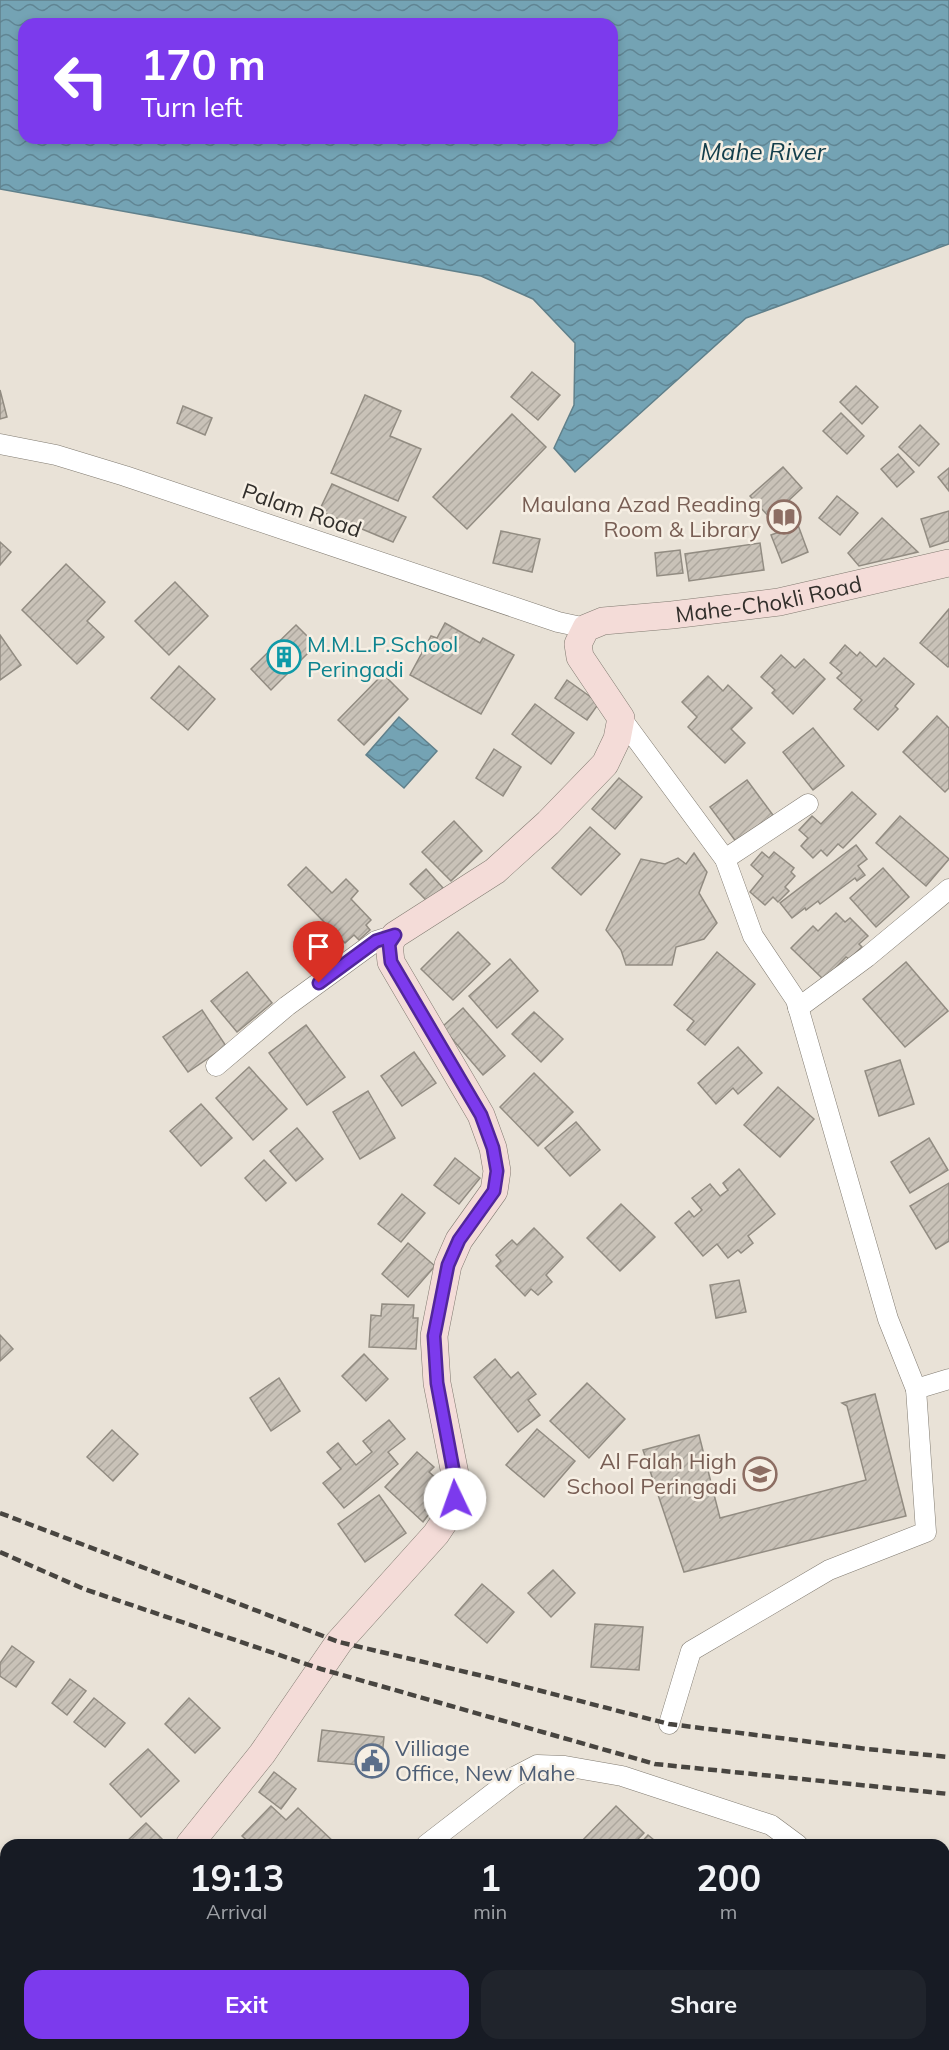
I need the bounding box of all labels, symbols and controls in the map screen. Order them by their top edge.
text: 170 m [141,38,266,91]
icon: left [42,42,120,120]
text: Turn left [141,90,243,124]
water label: Mahe River [700,136,827,166]
street label: Palam Road [239,477,365,543]
place label: Maulana Azad Reading Room & Library [522,490,761,543]
library icon: Maulana Azad Reading Room & Library [766,499,802,535]
street label: Mahe-Chokli Road [674,569,864,628]
place label: M.M.L.P.School Peringadi [307,630,458,683]
building icon: M.M.L.P.School Peringadi [266,639,302,675]
pin [293,921,344,983]
icon: arrive [302,930,335,963]
place label: Al Falah High School Peringadi [567,1447,737,1500]
school or university icon: Al Falah High School Peringadi [742,1456,778,1492]
position arrow [423,1467,487,1531]
place label: Villiage Office, New Mahe [395,1734,575,1787]
public building icon: Villiage Office, New Mahe [354,1743,390,1779]
text: 19:13 [189,1855,284,1900]
text: 1 [479,1855,501,1900]
text: 200 [696,1855,761,1900]
text: Arrival [206,1899,267,1924]
text: min [473,1899,507,1924]
text: m [720,1899,737,1924]
button: Exit [24,1970,469,2039]
button: Share [481,1970,926,2039]

